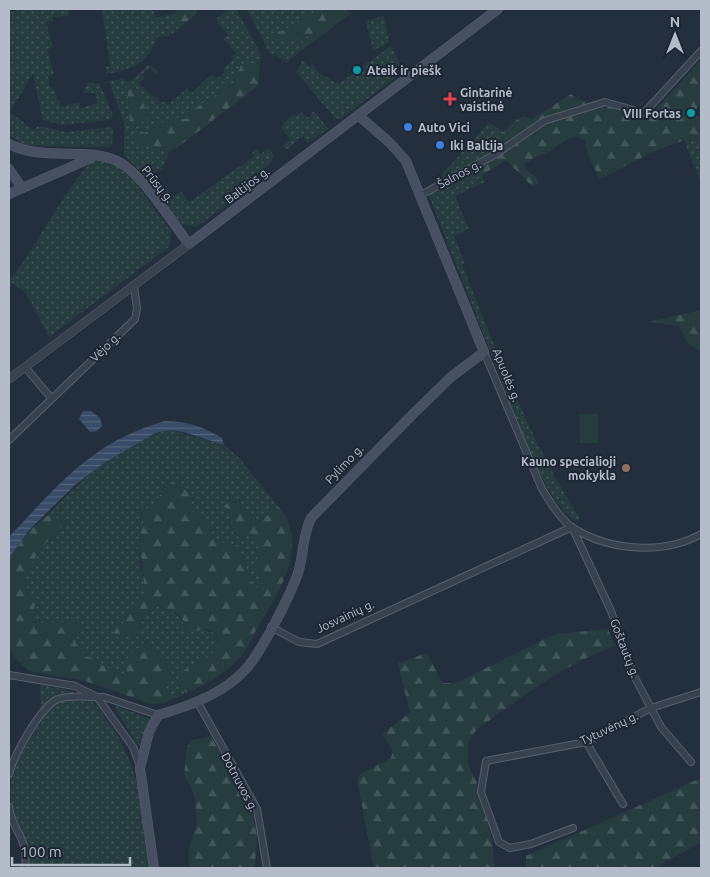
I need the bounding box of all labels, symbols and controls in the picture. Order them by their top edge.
north arrow [650,10,700,60]
text: N [670,14,680,30]
marker: Ateik ir piešk [351,64,363,76]
place label: Ateik ir piešk [367,64,441,77]
place label: Gintarinė vaistinė [460,86,512,113]
marker: Gintarinė vaistinė [444,93,456,105]
place label: VIII Fortas [623,107,681,120]
marker: VIII Fortas [685,107,697,119]
marker: Auto Vici [402,121,414,133]
place label: Auto Vici [418,121,470,134]
marker: Iki Baltija [434,139,446,151]
place label: Iki Baltija [450,139,503,152]
street label: Šalnos g. [435,157,483,191]
street label: Prūsų g. [139,163,177,205]
street label: Baltijos g. [222,164,272,206]
street label: Vėjo g. [87,330,123,364]
street label: Apuolės g. [490,346,524,404]
street label: Pylimo g. [322,442,366,486]
place label: Kauno specialioji mokykla [521,455,616,482]
marker: Kauno specialioji mokykla [620,462,632,474]
street label: Josvainių g. [314,597,376,635]
street label: Goštautų g. [608,617,642,679]
street label: Tytuvėnų g. [578,709,640,747]
street label: Dotnuvos g. [219,750,261,814]
scale bar [12,834,130,866]
text: 100 m [20,843,62,860]

